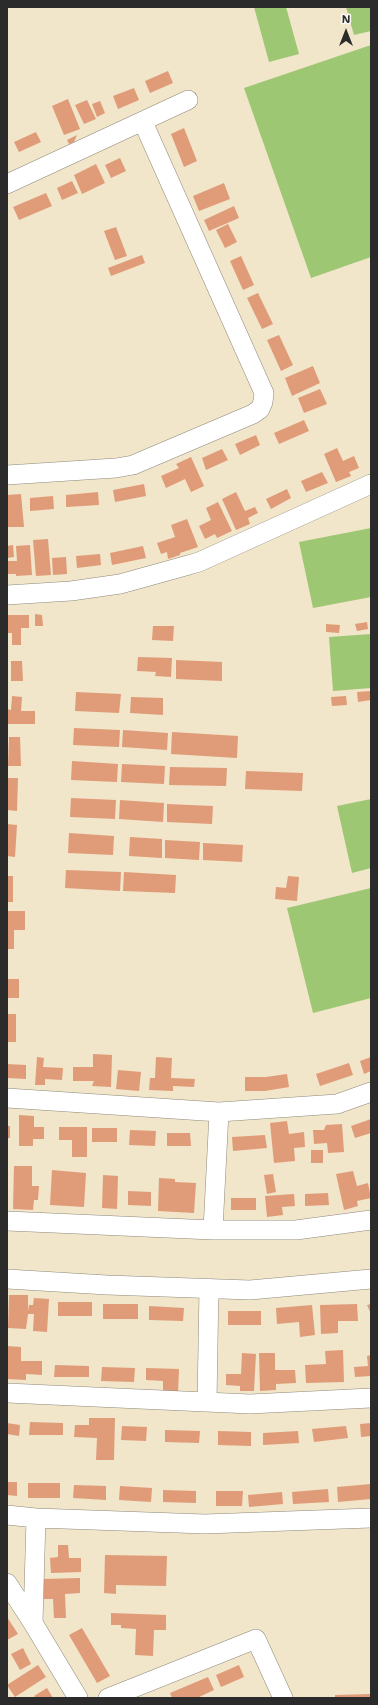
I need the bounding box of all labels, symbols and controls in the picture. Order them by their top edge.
north arrow [326,12,366,52]
text: N [342,12,350,27]

